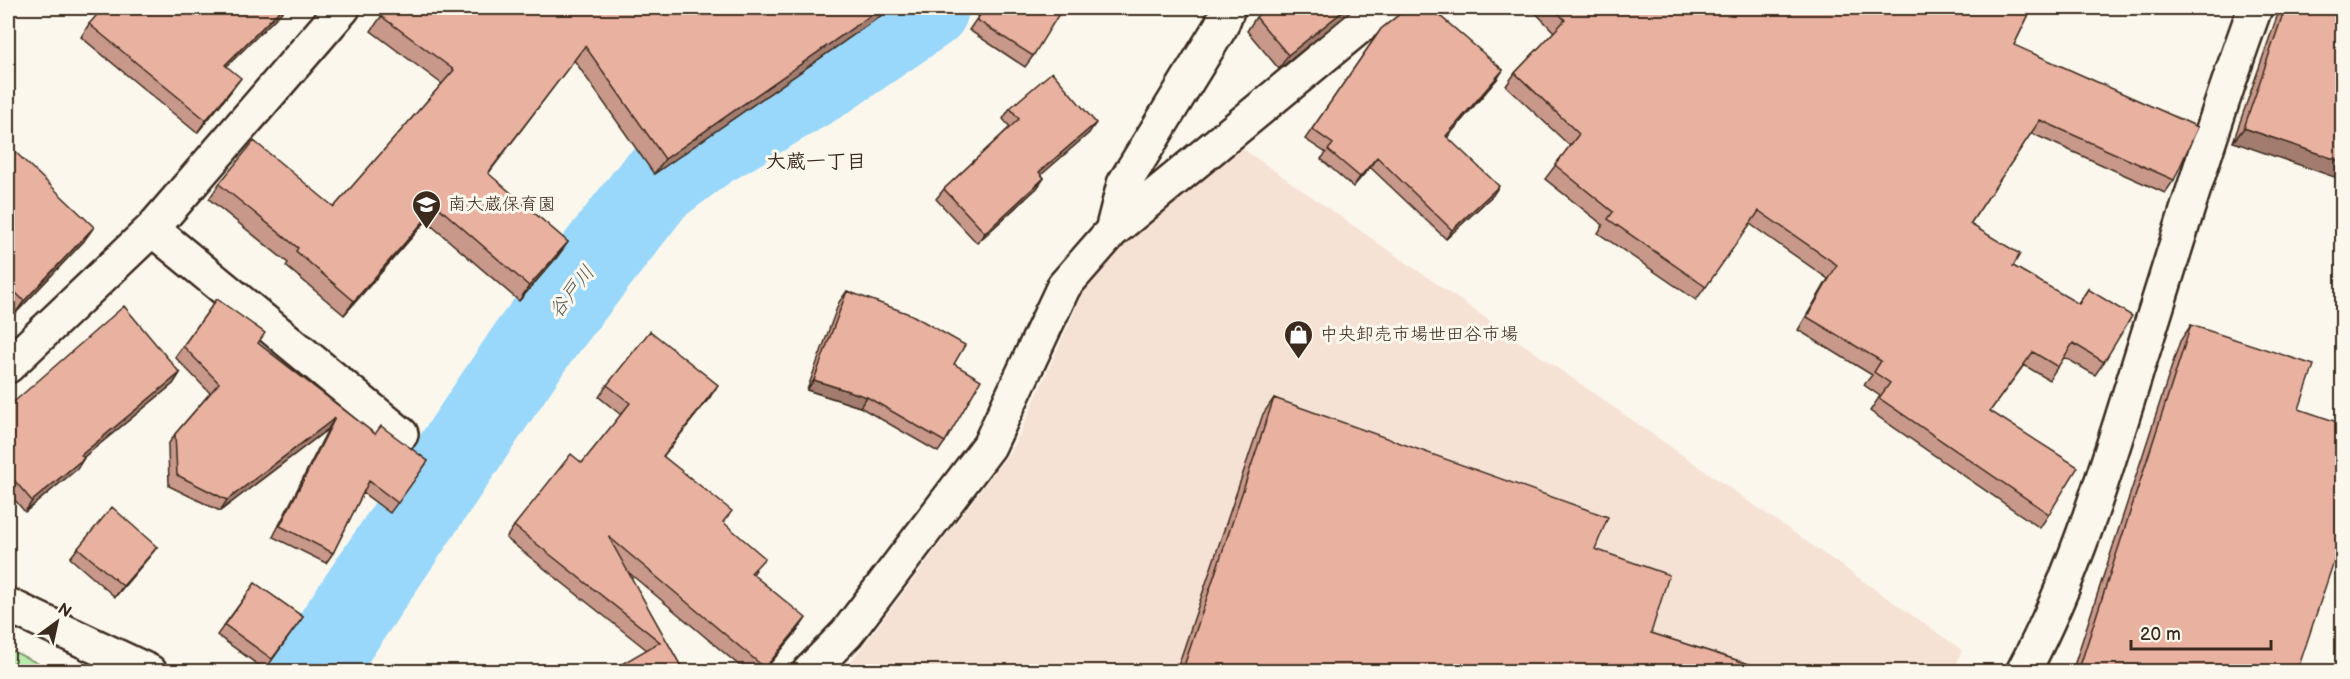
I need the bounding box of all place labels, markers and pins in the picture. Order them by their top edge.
school or university icon: 南大蔵保育園 [411,188,443,230]
place label: 南大蔵保育園 [448,194,556,215]
shop icon: 中央卸売市場世田谷市場 [1283,318,1315,360]
place label: 中央卸売市場世田谷市場 [1320,324,1518,345]

